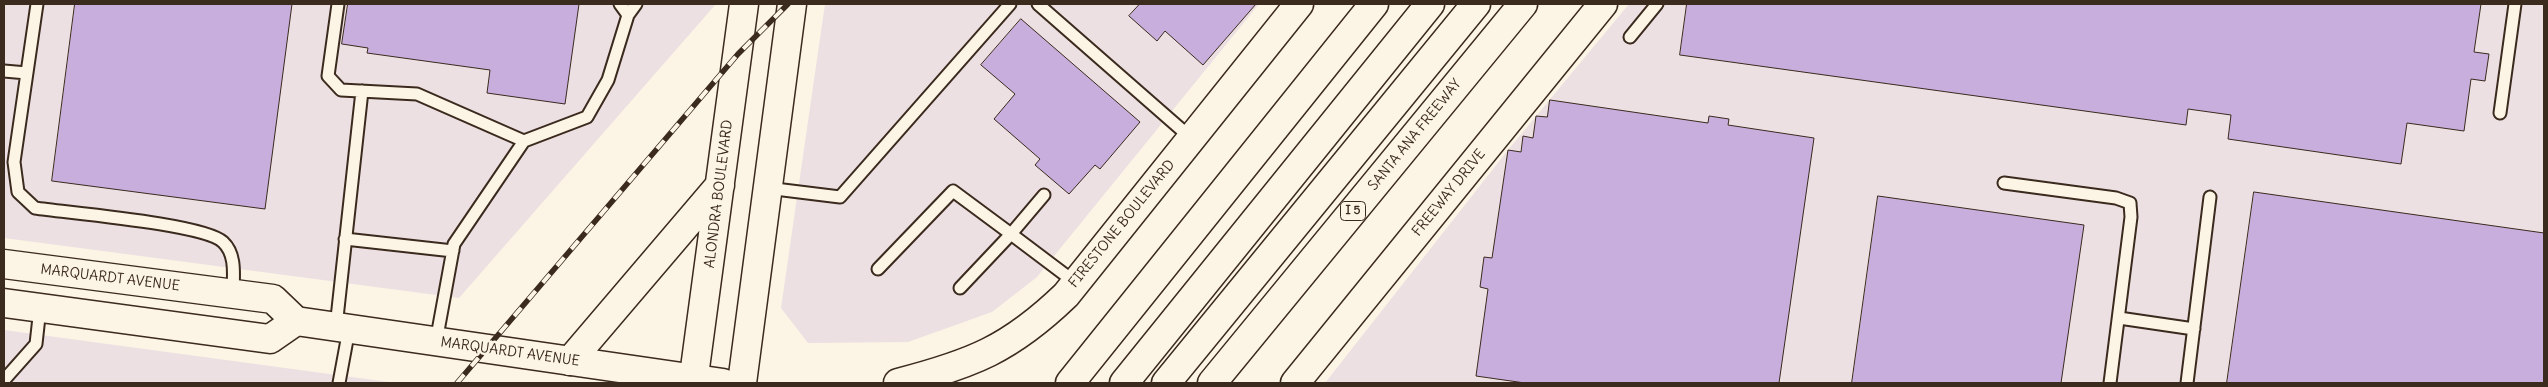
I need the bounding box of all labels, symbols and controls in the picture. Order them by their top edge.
street label: SANTA ANA FREEWAY [1365,76,1465,194]
street label: ALONDRA BOULEVARD [702,119,736,269]
street label: FREEWAY DRIVE [1409,146,1489,240]
street label: FIRESTONE BOULEVARD [1065,157,1179,291]
road number: I 5 [1340,202,1366,220]
street label: MARQUARDT AVENUE [39,261,181,295]
street label: MARQUARDT AVENUE [439,334,581,370]

